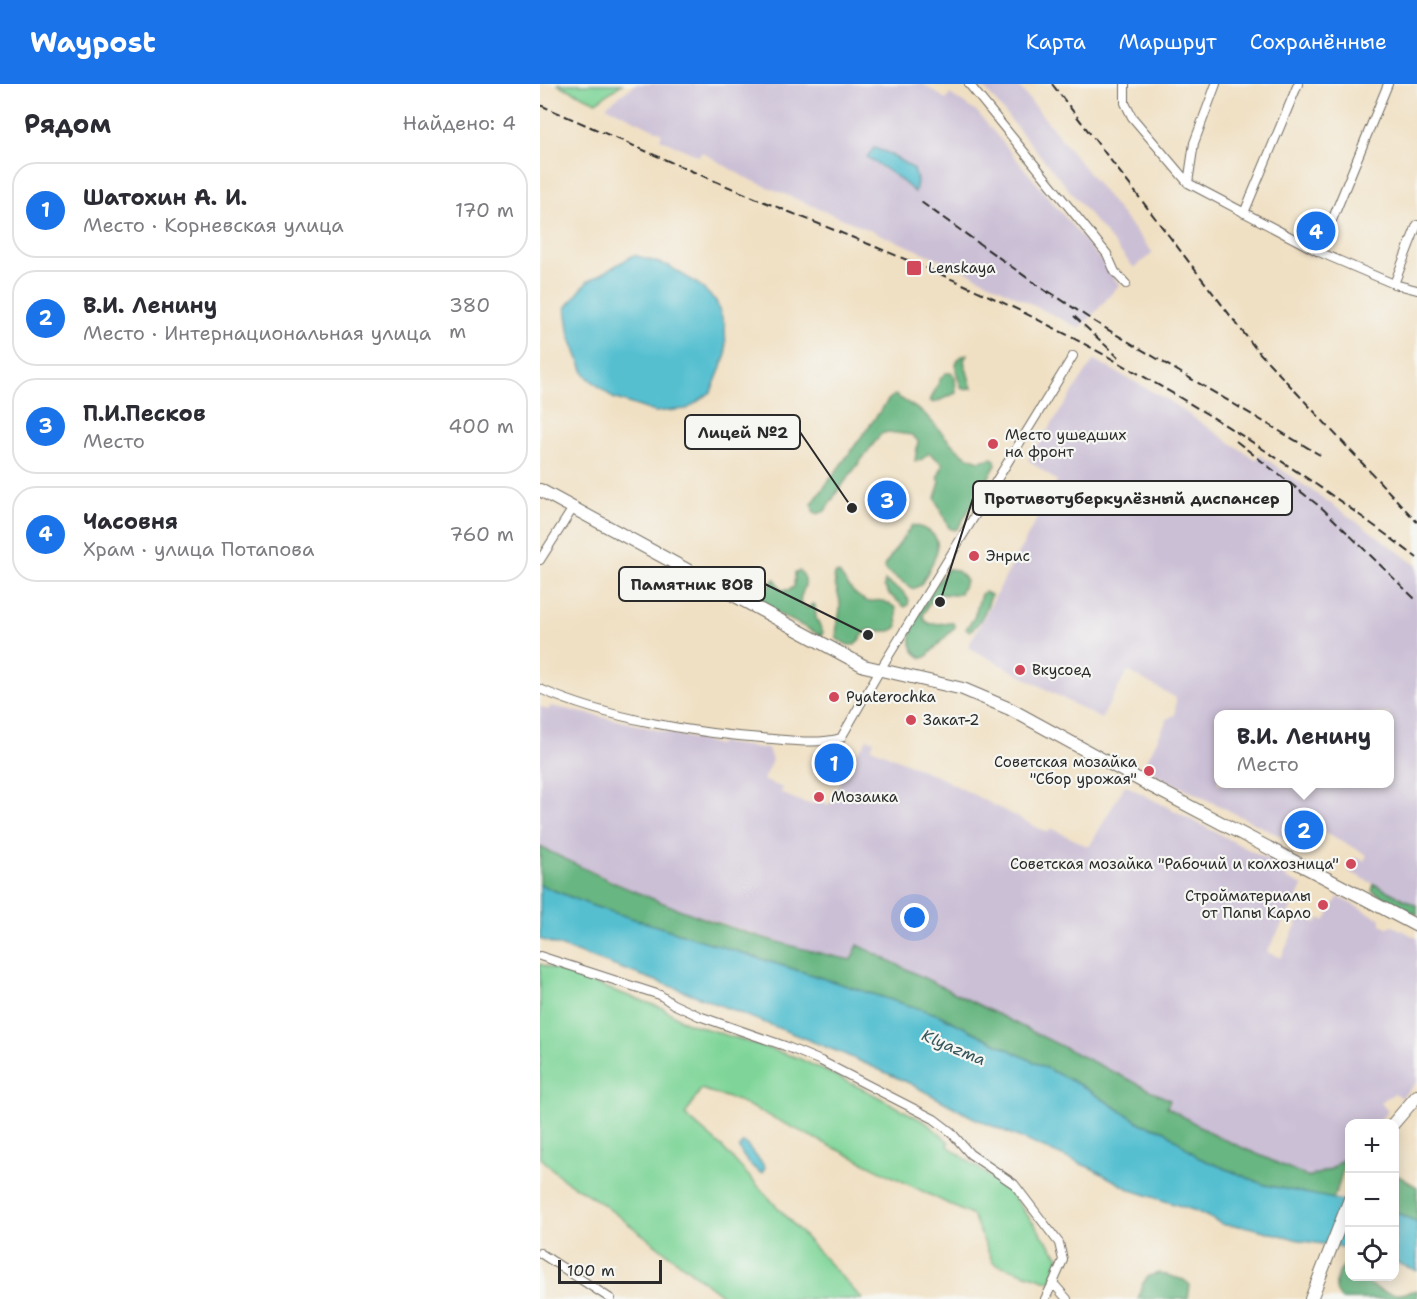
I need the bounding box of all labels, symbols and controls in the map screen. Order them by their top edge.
text: Waypost [30,23,156,61]
text: Карта [1026,28,1086,56]
text: Маршрут [1119,28,1217,56]
text: Сохранённые [1250,28,1387,56]
text: Рядом [24,106,111,141]
text: Найдено: 4 [403,110,516,136]
text: Шатохин А. И. [83,183,247,212]
text: 1 [41,197,50,223]
text: 170 m [455,197,514,223]
pin: 4 [1296,208,1336,254]
text: Место · Корневская улица [83,212,344,238]
place label: Lenskaya [928,258,996,278]
marker: Lenskaya [905,259,923,277]
text: В.И. Ленину [83,291,217,320]
text: 380 m [449,292,490,344]
text: 2 [39,305,53,331]
text: Место · Интернациональная улица [83,320,431,346]
text: П.И.Песков [83,399,206,428]
text: 3 [39,413,53,439]
text: 400 m [448,413,514,439]
callout: Лицей №2 [685,415,800,449]
text: Лицей №2 [698,422,788,443]
place label: Место ушедших на фронт [1005,425,1127,462]
text: Место [83,428,145,454]
marker: Место ушедших на фронт [986,437,1000,451]
pin: 3 [868,478,906,522]
callout: Противотуберкулёзный диспансер [973,481,1292,515]
text: Противотуберкулёзный диспансер [984,488,1280,509]
text: Часовня [83,507,178,536]
text: 4 [39,521,53,547]
text: 760 m [449,521,514,547]
text: Храм · улица Потапова [83,536,314,562]
place label: Энрис [986,546,1030,566]
marker: Энрис [967,549,981,563]
callout: Памятник ВОВ [619,567,765,601]
text: Памятник ВОВ [631,574,753,595]
place label: Вкусоед [1032,660,1092,680]
marker: Вкусоед [1013,663,1027,677]
place label: Pyaterochka [846,687,937,707]
marker: Pyaterochka [827,690,841,704]
place label: Закат-2 [923,710,979,730]
popup [1214,710,1394,788]
marker: Закат-2 [904,713,918,727]
text: В.И. Ленину [1237,722,1371,751]
pin: 1 [814,740,854,786]
text: Место [1237,751,1299,777]
place label: Советская мозайка "Сбор урожая" [994,752,1138,789]
marker: Советская мозайка "Сбор урожая" [1142,764,1156,778]
place label: Мозаика [831,787,899,807]
marker: Мозаика [812,790,826,804]
pin: 2 [1284,808,1323,852]
place label: Советская мозайка "Рабочий и колхозница" [1010,854,1339,874]
marker: Советская мозайка "Рабочий и колхозница" [1344,857,1358,871]
place label: Стройматериалы от Папы Карло [1185,886,1311,923]
marker: Стройматериалы от Папы Карло [1316,898,1330,912]
your location [900,903,929,932]
water label: Klyazma [919,1025,989,1070]
map controls [1345,1119,1399,1281]
button: + [1345,1119,1399,1173]
button: − [1345,1173,1399,1227]
button: locate [1345,1227,1399,1281]
scale bar [558,1257,662,1284]
text: 100 m [567,1260,615,1281]

